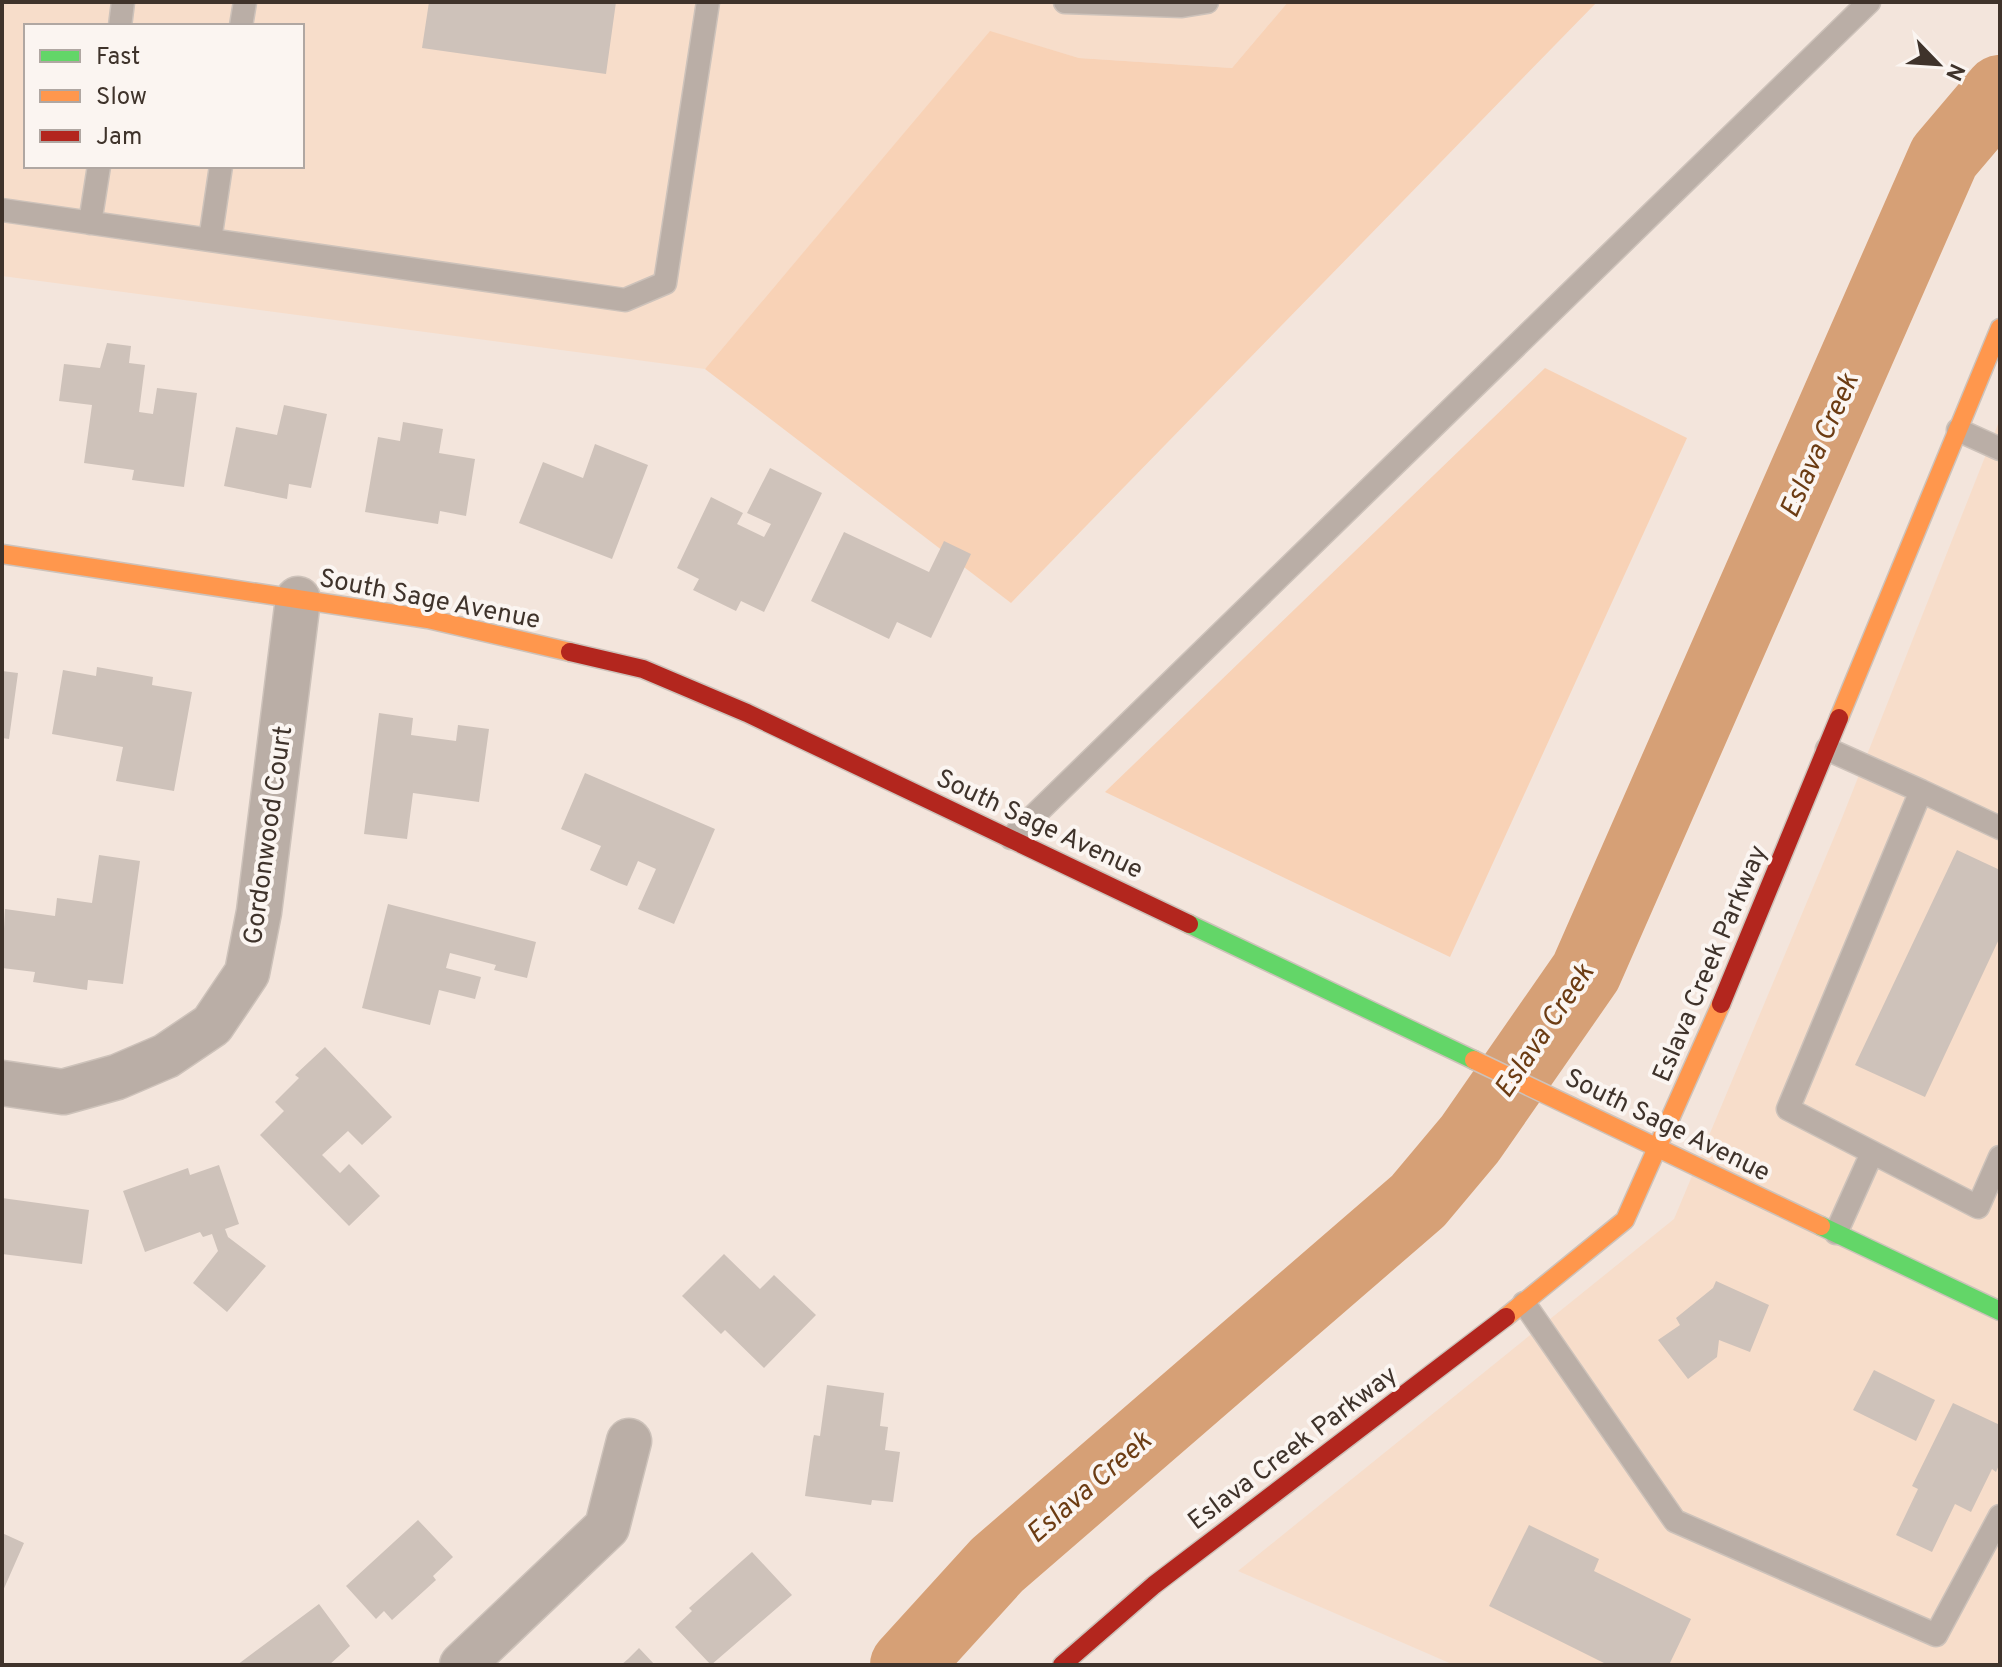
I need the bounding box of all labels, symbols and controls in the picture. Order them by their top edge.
legend [24,24,304,168]
north arrow [1898,24,1978,104]
text: Fast [96,43,140,73]
text: N [1938,59,1969,84]
text: Slow [96,83,147,113]
text: Jam [96,123,142,153]
water label: Eslava Creek [1773,368,1869,524]
street label: South Sage Avenue [316,563,543,638]
street label: Gordonwood Court [238,724,301,947]
street label: South Sage Avenue [930,763,1148,888]
street label: Eslava Creek Parkway [1646,841,1776,1087]
water label: Eslava Creek [1487,957,1604,1106]
street label: South Sage Avenue [1559,1062,1775,1190]
street label: Eslava Creek Parkway [1182,1359,1405,1539]
water label: Eslava Creek [1020,1423,1161,1552]

